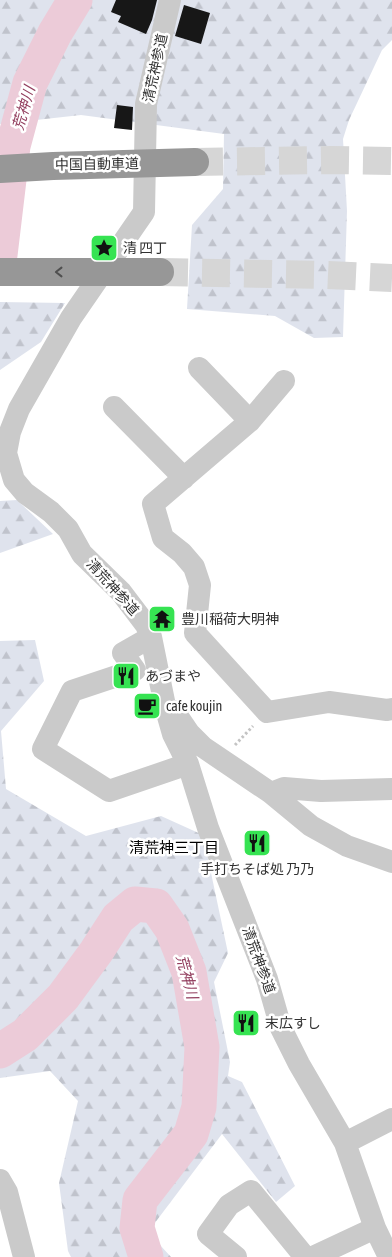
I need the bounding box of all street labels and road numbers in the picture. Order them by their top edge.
street label: 清荒神参道 [140,32,170,104]
street label: 中国自動車道 [55,155,139,173]
street label: 清荒神参道 [84,556,142,618]
street label: 清荒神参道 [240,924,278,996]

